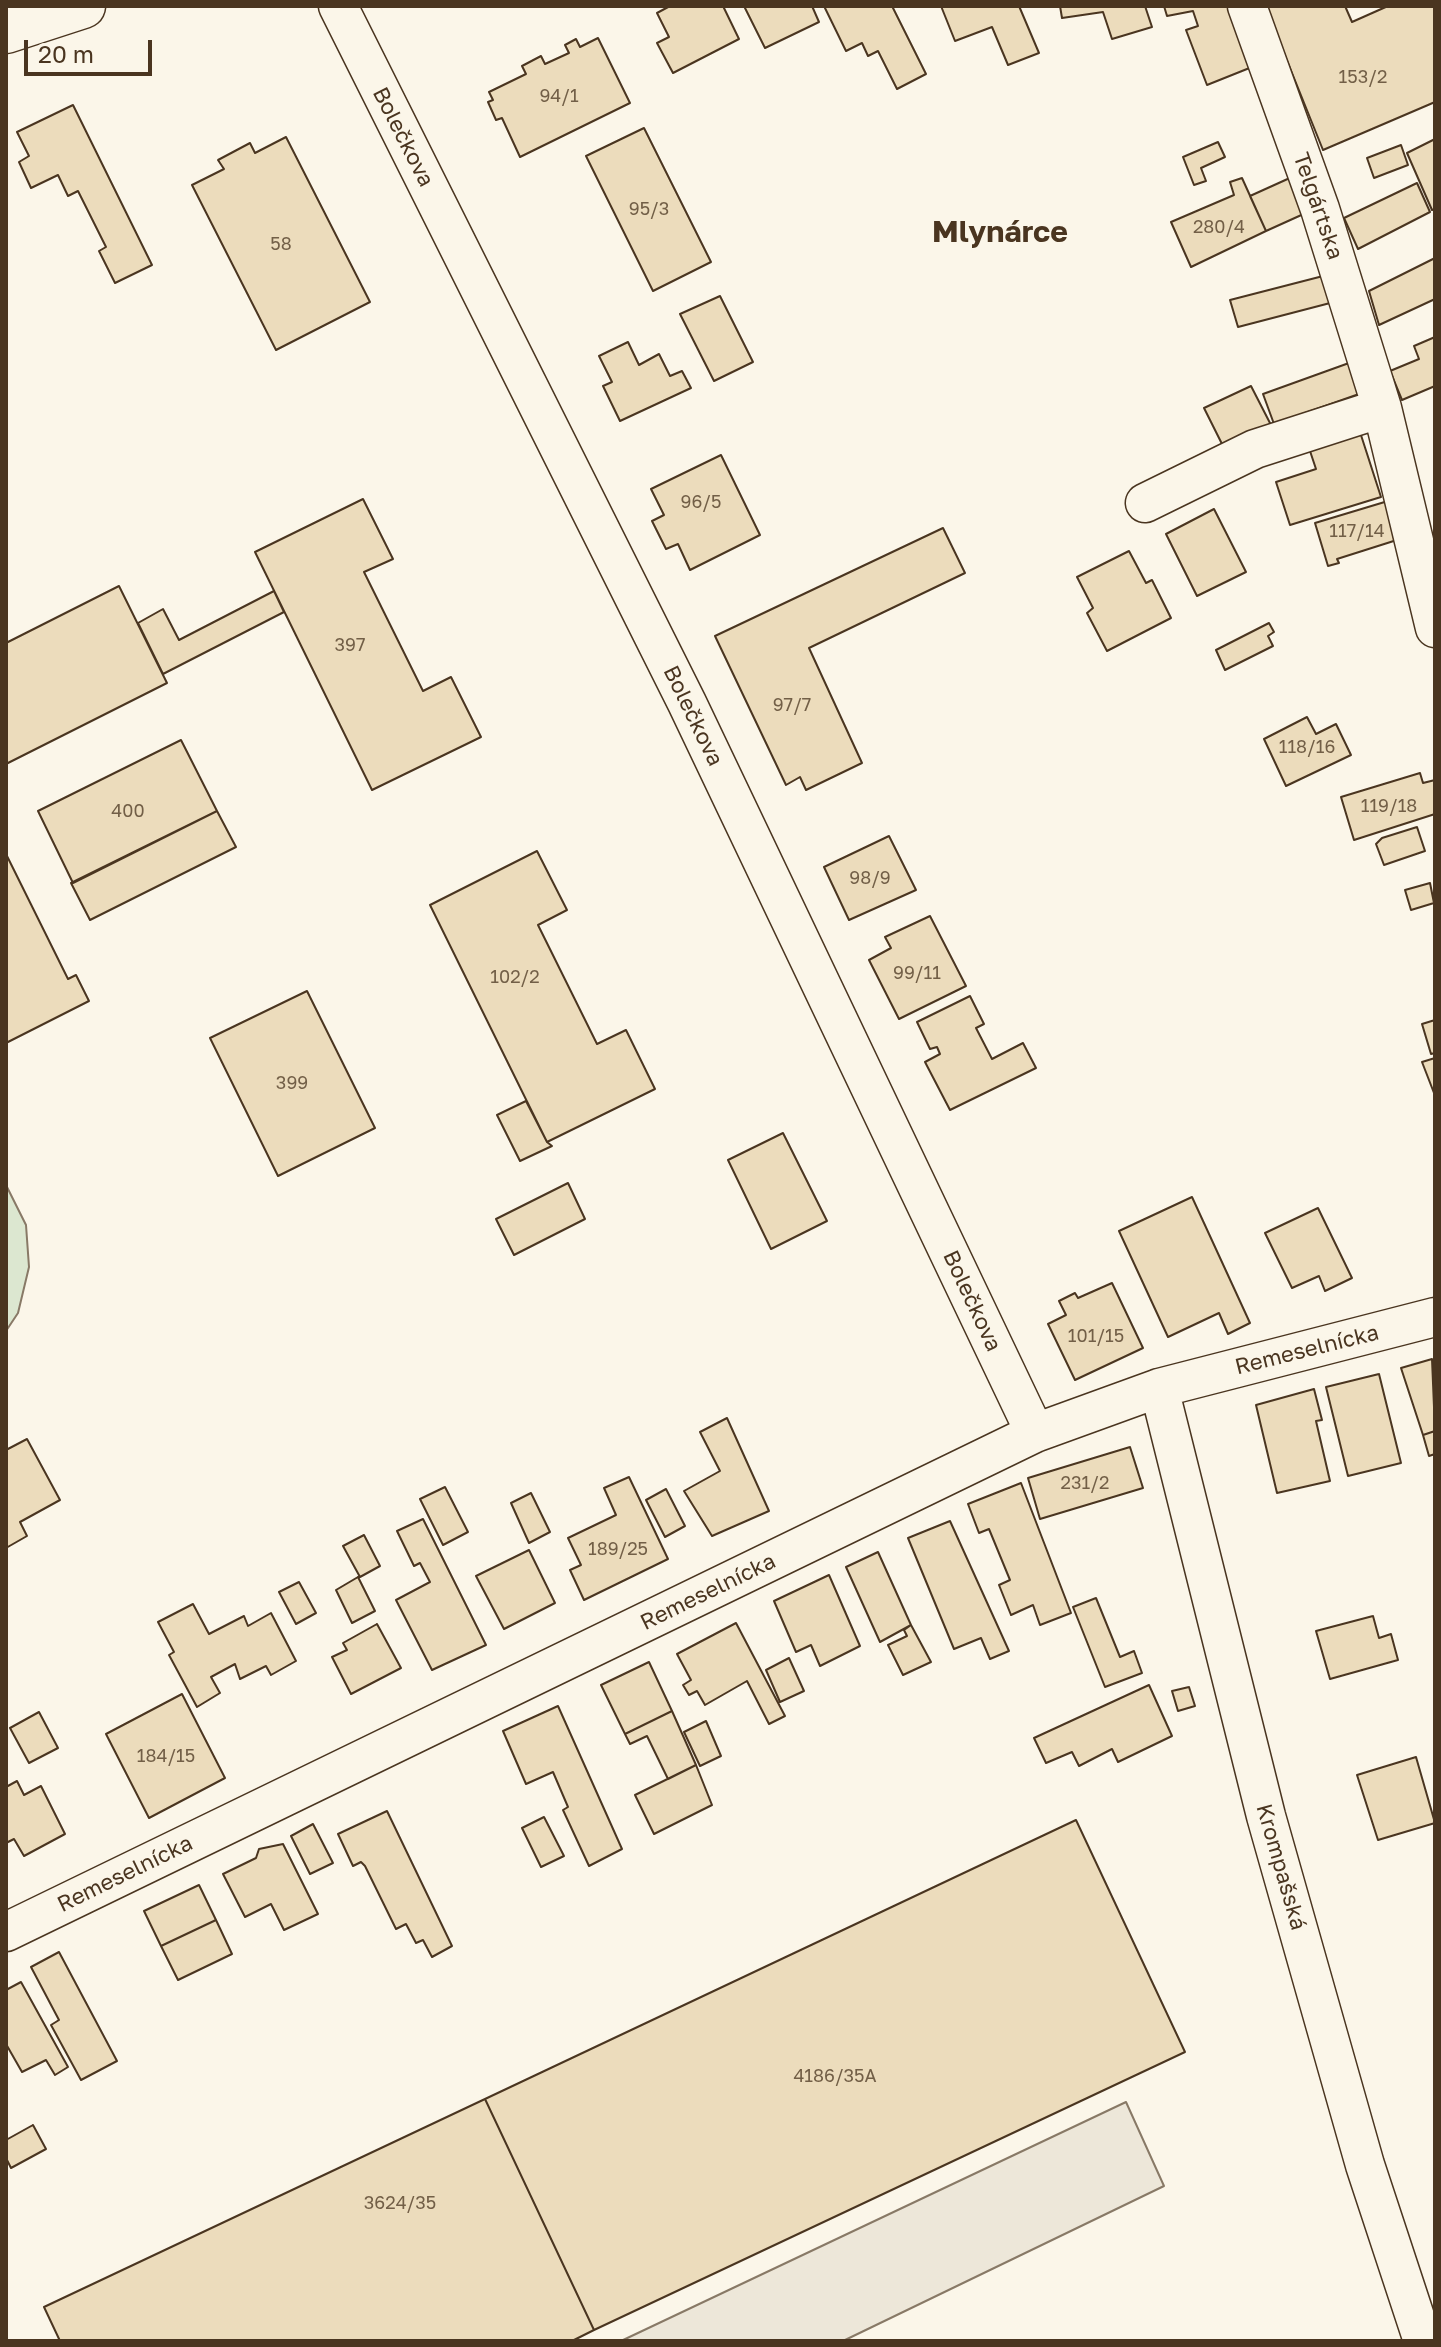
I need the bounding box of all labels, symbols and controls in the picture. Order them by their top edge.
scale bar [28,24,156,74]
text: 20 m [38,39,94,68]
house number: 153/2 [1339,66,1387,88]
street label: Bolečkova [367,83,439,191]
house number: 94/1 [539,85,579,107]
street label: Telgártska [1287,149,1349,263]
house number: 95/3 [629,198,669,220]
district label: Mlynárce [932,214,1068,250]
house number: 280/4 [1193,216,1245,238]
house number: 58 [270,233,292,255]
house number: 96/5 [681,491,721,513]
house number: 117/14 [1329,520,1385,542]
house number: 397 [335,634,365,656]
street label: Bolečkova [657,662,729,770]
house number: 97/7 [773,694,811,716]
house number: 118/16 [1279,736,1335,758]
house number: 119/18 [1361,795,1417,817]
house number: 400 [111,800,145,822]
house number: 98/9 [849,867,891,889]
house number: 99/11 [893,962,941,984]
house number: 102/2 [490,966,540,988]
house number: 399 [276,1072,308,1094]
street label: Bolečkova [937,1246,1007,1356]
street label: Remeselnícka [1232,1319,1382,1381]
house number: 101/15 [1068,1325,1124,1347]
house number: 231/2 [1061,1472,1109,1494]
house number: 189/25 [588,1538,648,1560]
street label: Remeselnícka [636,1548,780,1636]
house number: 184/15 [137,1745,195,1767]
street label: Krompašská [1250,1801,1312,1933]
street label: Remeselnícka [53,1830,197,1918]
house number: 4186/35A [793,2065,877,2087]
house number: 3624/35 [364,2192,436,2214]

